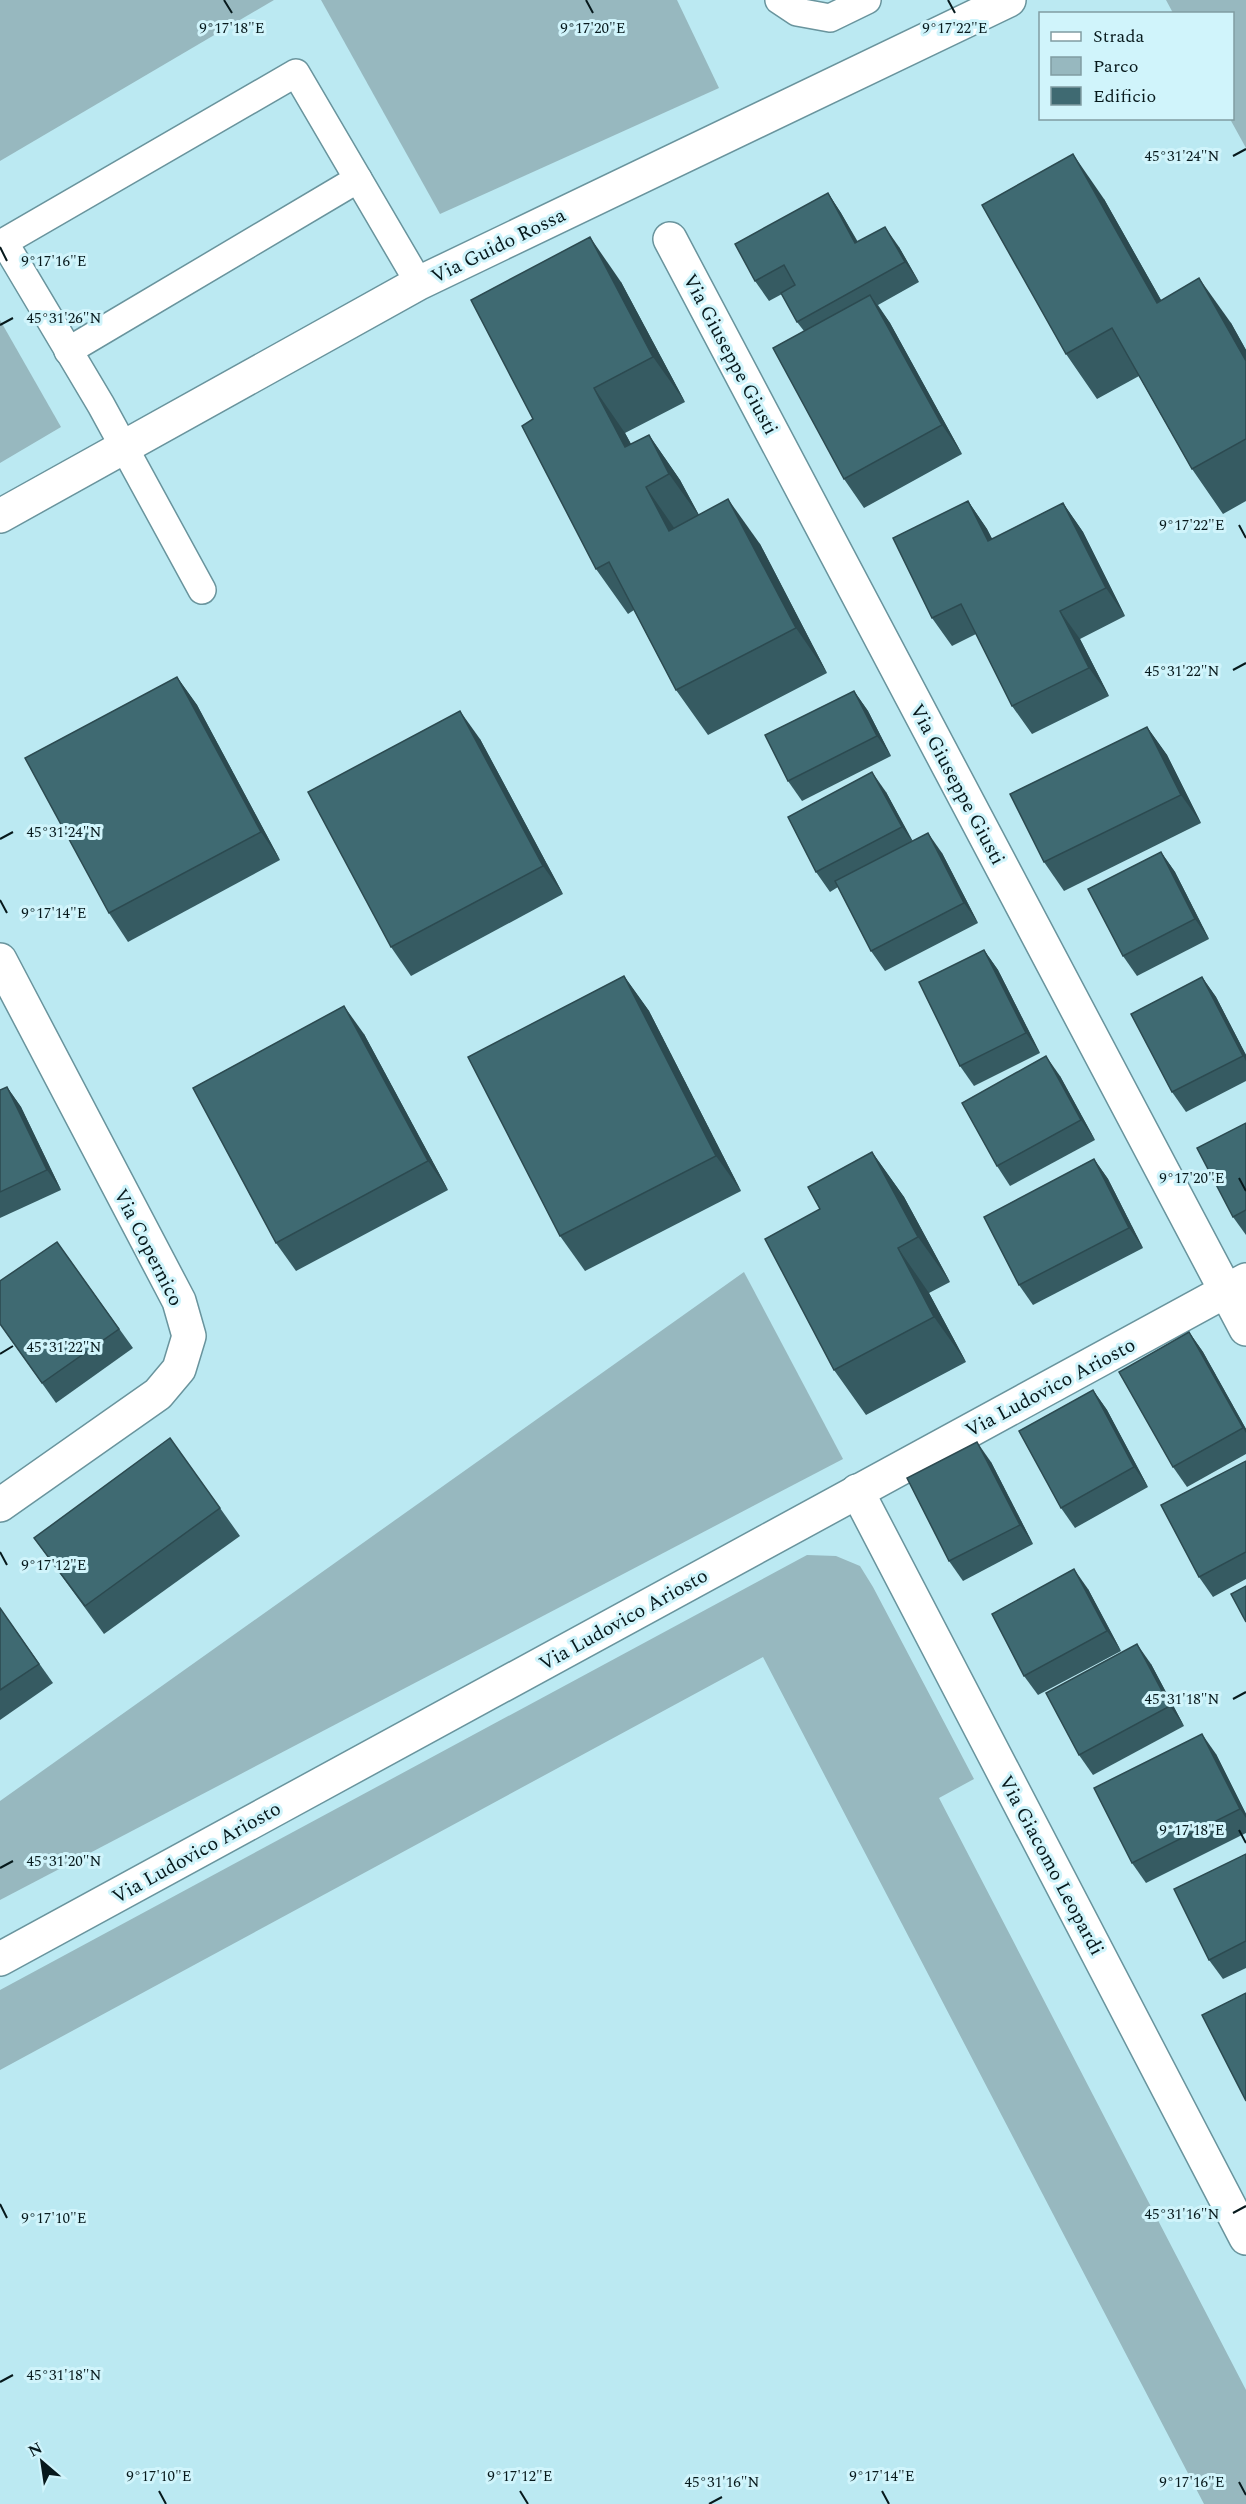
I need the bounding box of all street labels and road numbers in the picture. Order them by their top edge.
street label: Via Guido Rossa [426,200,571,292]
street label: Via Giuseppe Giusti [675,268,785,441]
street label: Via Giuseppe Giusti [902,698,1012,871]
street label: Via Copernico [106,1183,191,1311]
street label: Via Ludovico Ariosto [960,1330,1141,1446]
street label: Via Ludovico Ariosto [533,1561,714,1679]
street label: Via Giacomo Leopardi [991,1770,1111,1961]
street label: Via Ludovico Ariosto [106,1794,287,1912]

